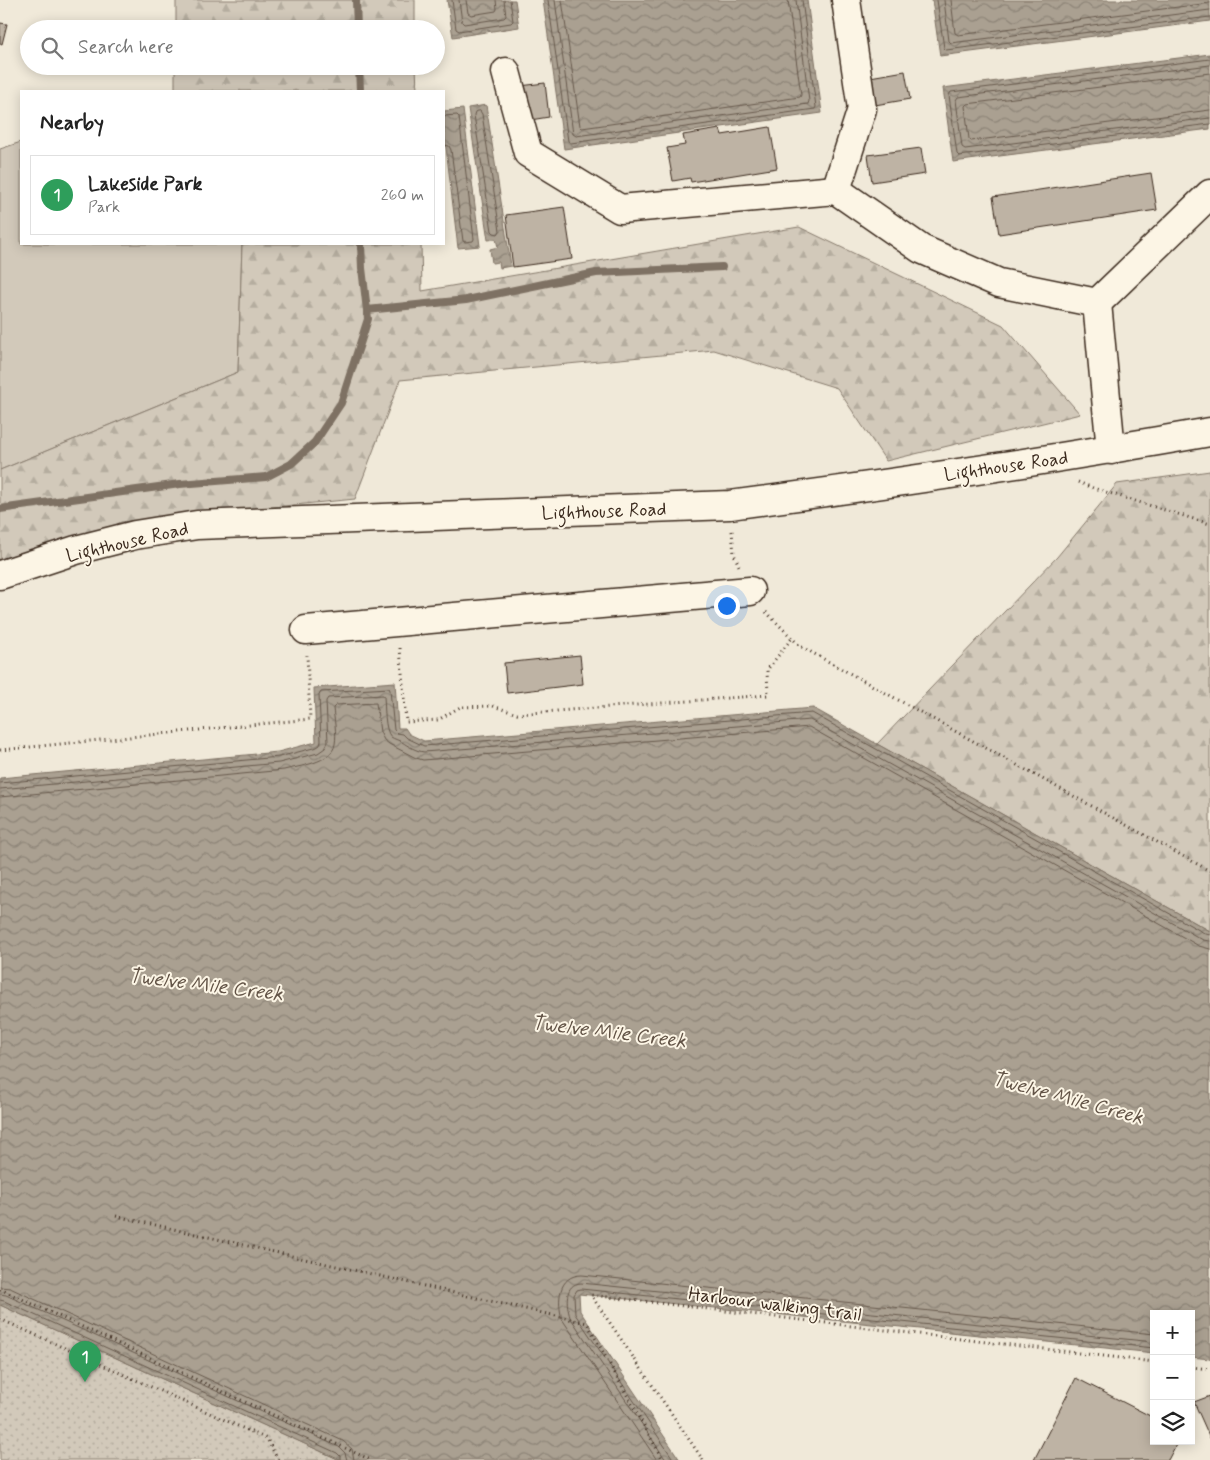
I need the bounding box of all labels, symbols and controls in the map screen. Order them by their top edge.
search box [20,20,445,75]
icon: search [38,34,66,62]
text: Search here [78,35,174,60]
text: Nearby [40,109,104,137]
text: Lakeside Park [88,172,202,197]
text: 1 [53,185,61,206]
text: 260 m [381,185,424,206]
text: Park [88,197,120,218]
street label: Lighthouse Road [943,445,1070,491]
street label: Lighthouse Road [541,497,667,529]
street label: Lighthouse Road [64,516,192,572]
your location [714,593,740,619]
water label: Twelve Mile Creek [127,963,285,1008]
water label: Twelve Mile Creek [530,1010,688,1055]
water label: Twelve Mile Creek [989,1065,1146,1132]
street label: Harbour walking trail [687,1281,863,1330]
map controls [1150,1310,1195,1445]
button: + [1150,1310,1195,1355]
pin: 1 [69,1341,101,1382]
button: − [1150,1355,1195,1400]
button: layers [1150,1400,1195,1445]

